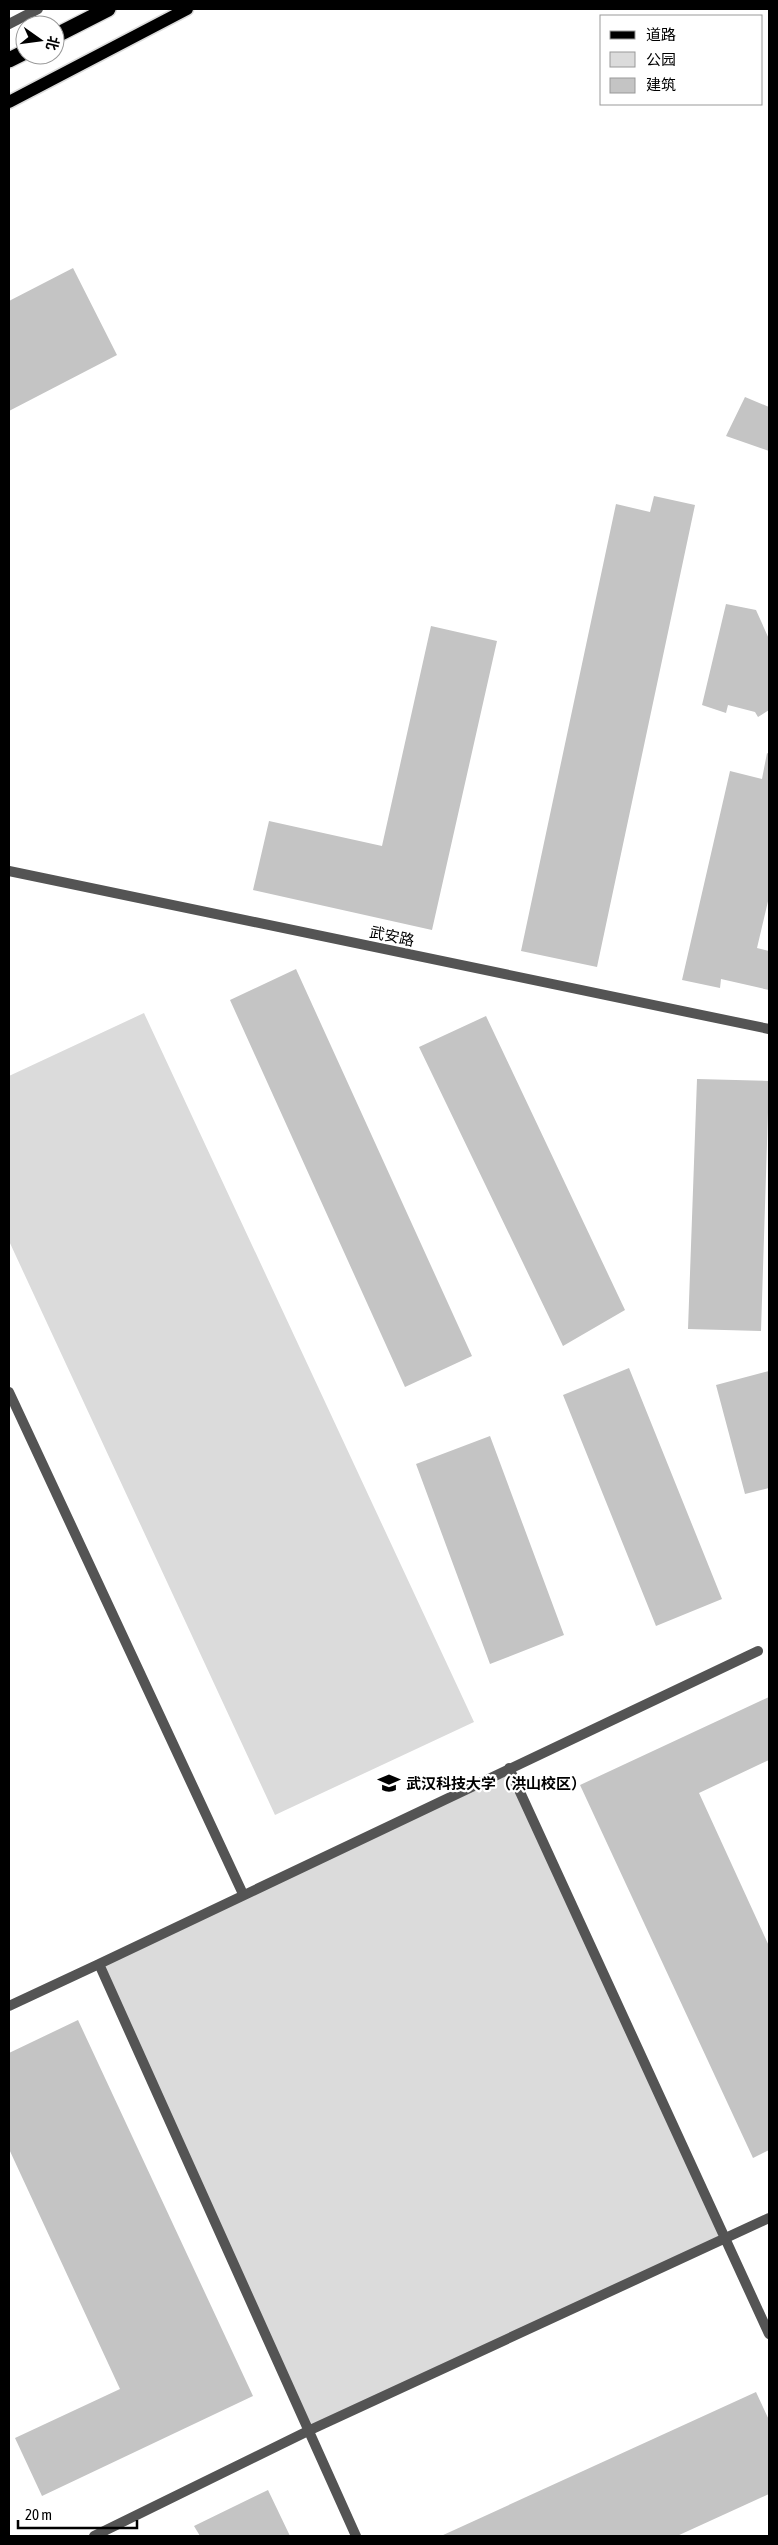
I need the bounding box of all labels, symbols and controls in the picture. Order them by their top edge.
north arrow [15,15,65,65]
legend [600,15,763,105]
text: 道路 [646,26,676,43]
text: 北 [43,34,62,52]
text: 公园 [646,51,676,68]
text: 建筑 [646,76,676,93]
street label: 武安路 [368,923,416,949]
school or university icon: 武汉科技大学（洪山校区） [376,1770,402,1796]
place label: 武汉科技大学（洪山校区） [406,1775,586,1792]
scale bar [18,2498,136,2530]
text: 20 m [25,2506,52,2523]

